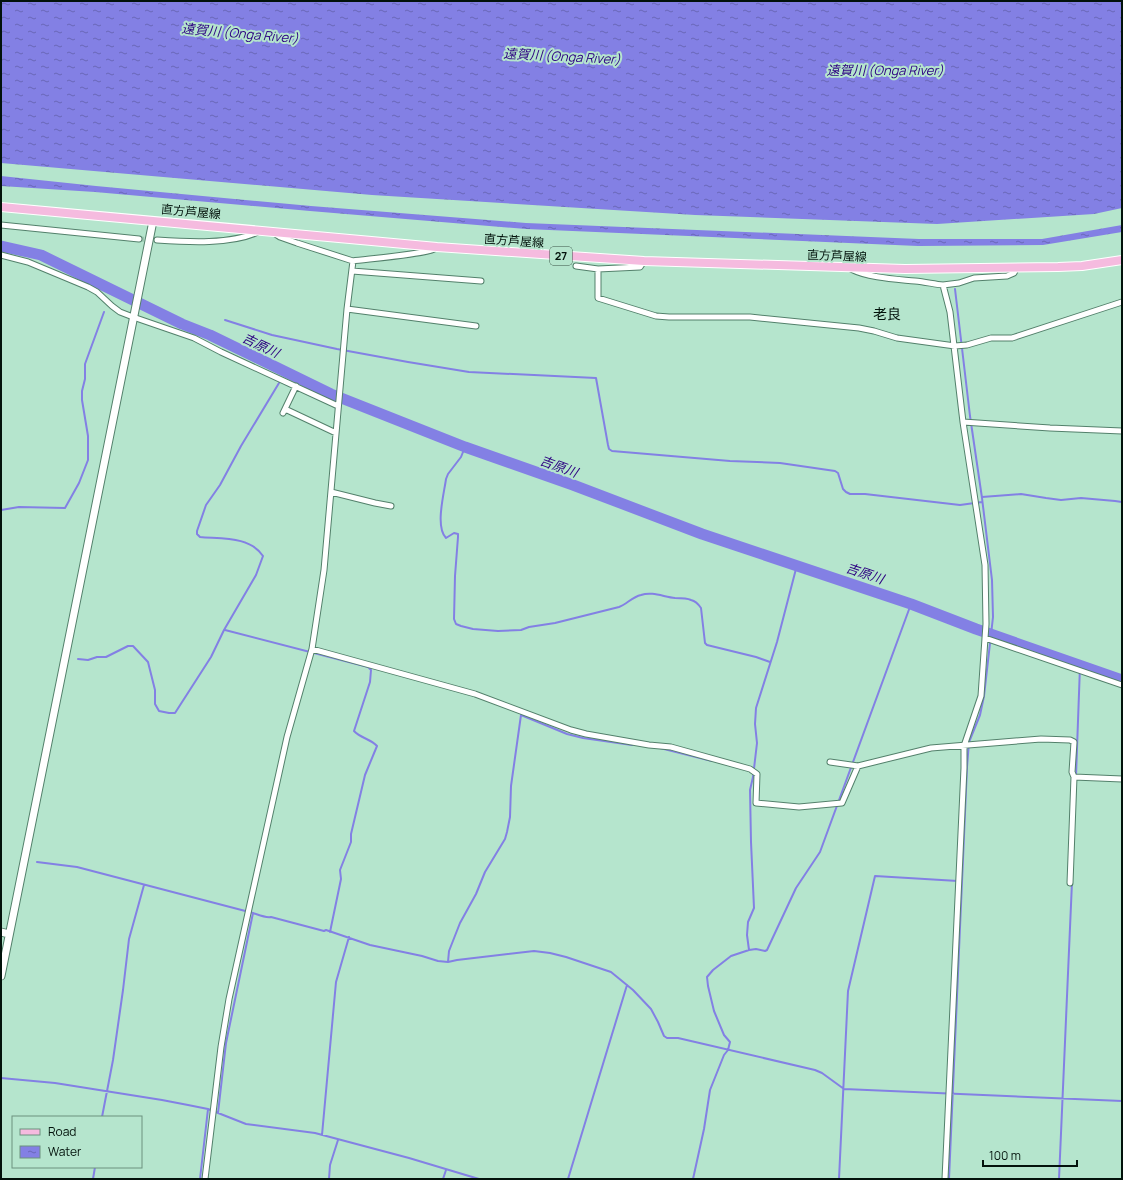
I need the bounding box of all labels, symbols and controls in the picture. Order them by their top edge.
water label: 遠賀川 (Onga River) [181,19,300,47]
water label: 遠賀川 (Onga River) [503,44,621,68]
water label: 遠賀川 (Onga River) [826,61,944,79]
street label: 直方芦屋線 [160,200,222,223]
street label: 直方芦屋線 [484,230,545,251]
street label: 直方芦屋線 [807,246,867,265]
road number: 27 [550,247,572,265]
district label: 老良 [873,304,901,323]
water label: 吉原川 [240,328,284,363]
water label: 吉原川 [538,451,582,482]
water label: 吉原川 [844,558,888,589]
legend [12,1116,142,1168]
text: Road [48,1123,76,1140]
scale bar [983,1142,1077,1168]
text: Water [48,1143,82,1160]
text: 100 m [989,1147,1021,1164]

